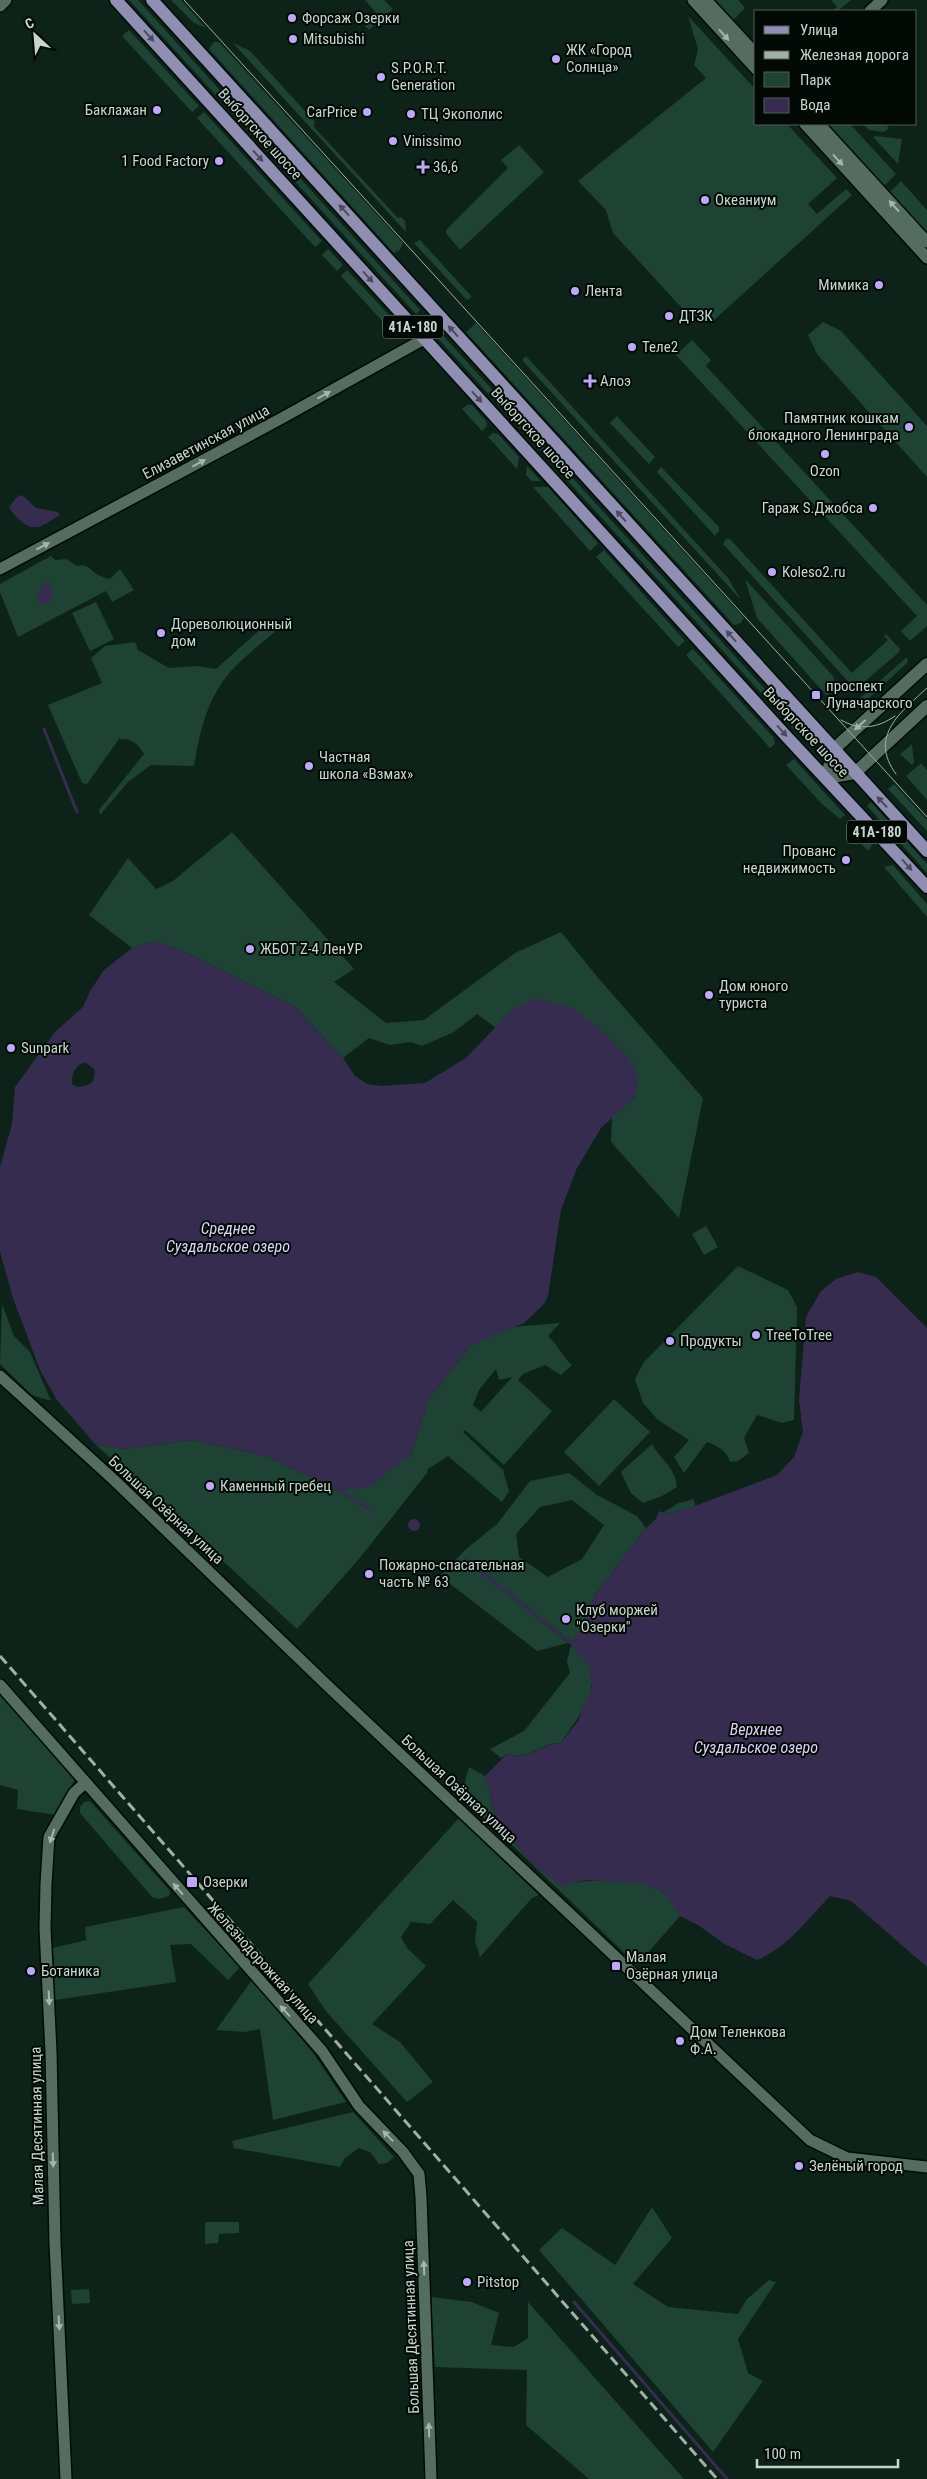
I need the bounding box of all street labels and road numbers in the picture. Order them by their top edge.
street label: Выборгское шоссе [214,85,306,183]
road number: 41А-180 [383,316,443,338]
street label: Выборгское шоссе [487,384,579,482]
street label: Елизаветинская улица [139,401,273,483]
street label: Выборгское шоссе [760,683,852,781]
road number: 41А-180 [847,820,907,844]
street label: Большая Озёрная улица [105,1452,227,1568]
street label: Большая Озёрная улица [398,1731,520,1847]
street label: Железнодорожная улица [204,1899,322,2027]
street label: Малая Десятинная улица [27,2047,47,2205]
street label: Большая Десятинная улица [399,2240,423,2414]

